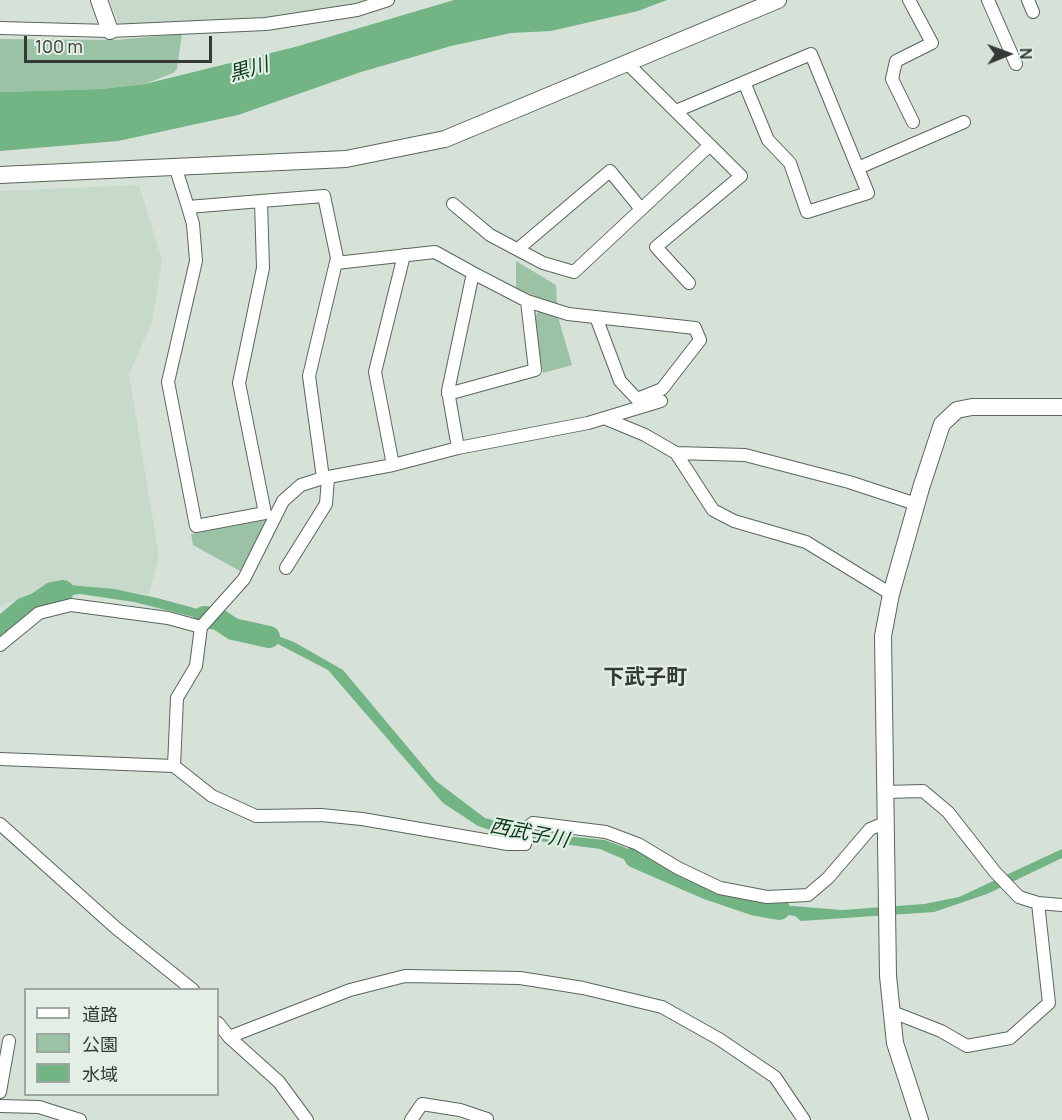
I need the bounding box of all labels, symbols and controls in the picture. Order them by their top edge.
scale bar [27,24,214,62]
north arrow [978,24,1038,84]
text: 100 m [35,34,83,58]
text: N [1015,48,1037,60]
water label: 黒川 [226,53,272,87]
district label: 下武子町 [603,665,687,691]
water label: 西武子川 [487,815,571,853]
legend [24,988,219,1096]
text: 道路 [82,1002,118,1026]
text: 公園 [82,1032,118,1056]
text: 水域 [82,1062,118,1086]

